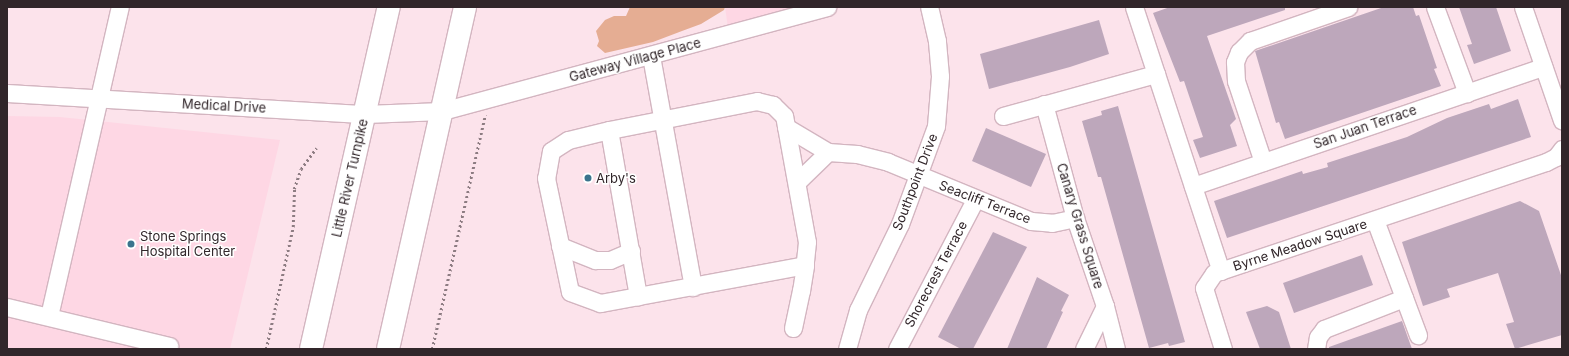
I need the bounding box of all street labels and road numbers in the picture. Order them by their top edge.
street label: Gateway Village Place [567,35,703,85]
street label: Medical Drive [181,96,267,116]
street label: San Juan Terrace [1311,102,1419,152]
street label: Little River Turnpike [329,117,371,239]
street label: Southpoint Drive [889,131,941,233]
street label: Canary Grass Square [1053,161,1107,291]
street label: Seacliff Terrace [937,177,1033,227]
street label: Byrne Meadow Square [1231,216,1369,274]
street label: Shorecrest Terrace [901,218,971,330]

